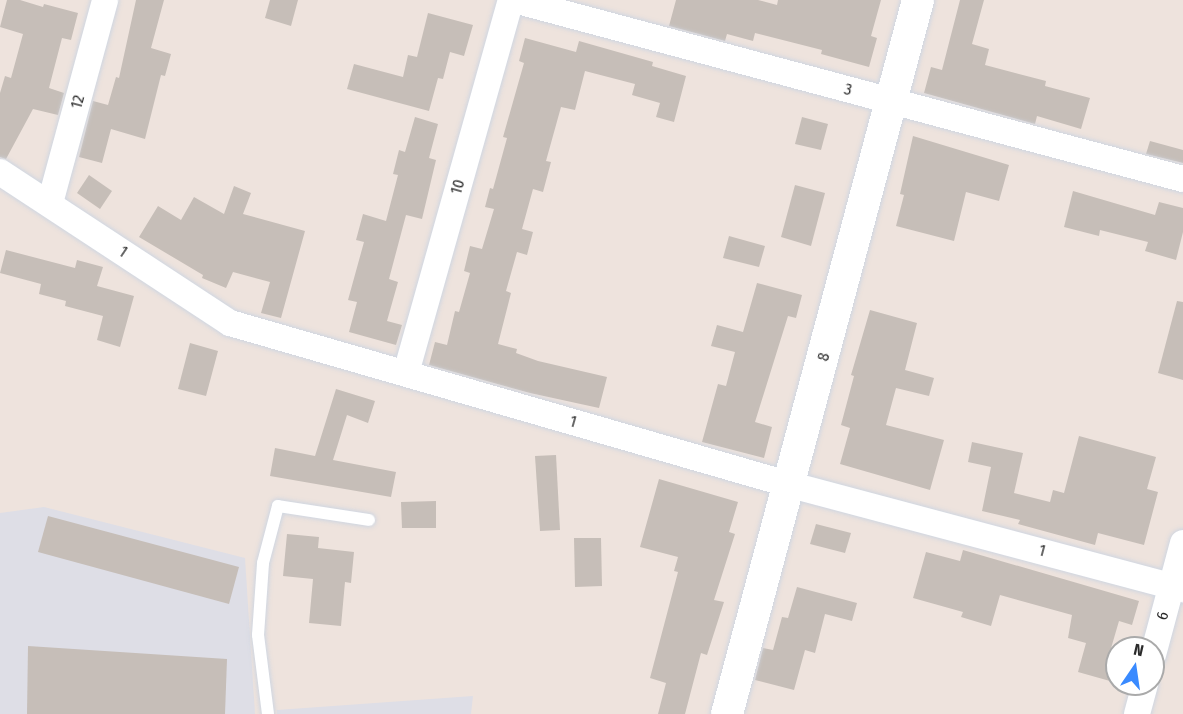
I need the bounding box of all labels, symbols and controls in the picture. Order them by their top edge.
street label: 3 [842,80,854,100]
street label: 12 [67,93,89,111]
street label: 10 [447,177,469,197]
street label: 1 [115,242,131,262]
street label: 8 [814,351,834,363]
street label: 1 [567,412,579,432]
street label: 1 [1037,541,1047,561]
street label: 6 [1153,610,1173,622]
north arrow [1105,636,1165,696]
text: N [1132,640,1146,660]

